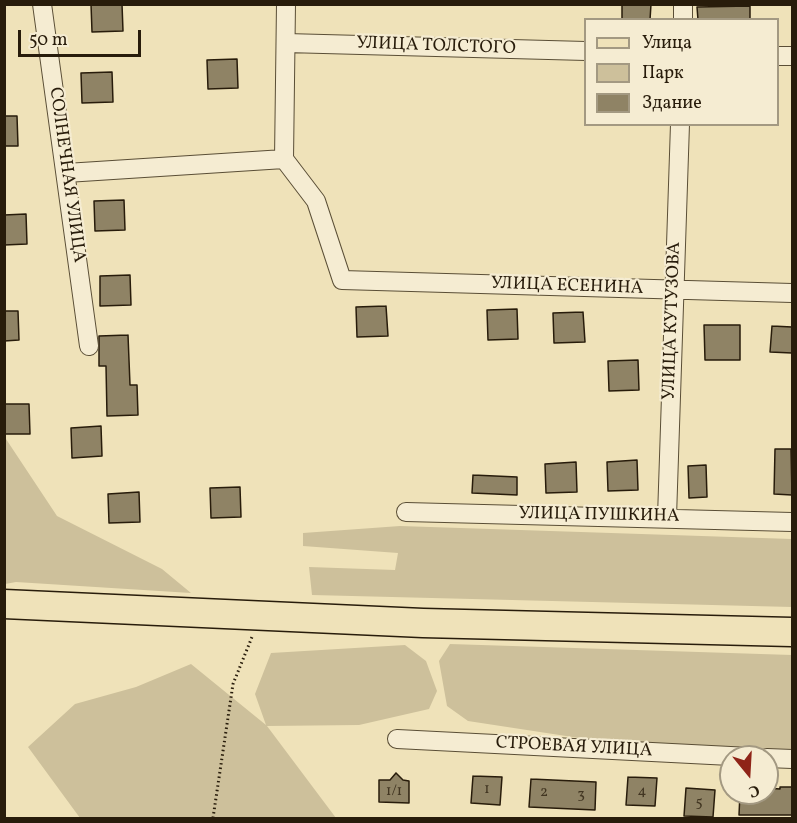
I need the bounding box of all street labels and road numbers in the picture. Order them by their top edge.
street label: УЛИЦА ТОЛСТОГО [356,33,516,61]
street label: СОЛНЕЧНАЯ УЛИЦА [43,86,89,264]
street label: УЛИЦА КУТУЗОВА [659,242,687,400]
street label: УЛИЦА ЕСЕНИНА [490,274,644,300]
street label: УЛИЦА ПУШКИНА [518,504,680,528]
street label: СТРОЕВАЯ УЛИЦА [495,733,653,763]

